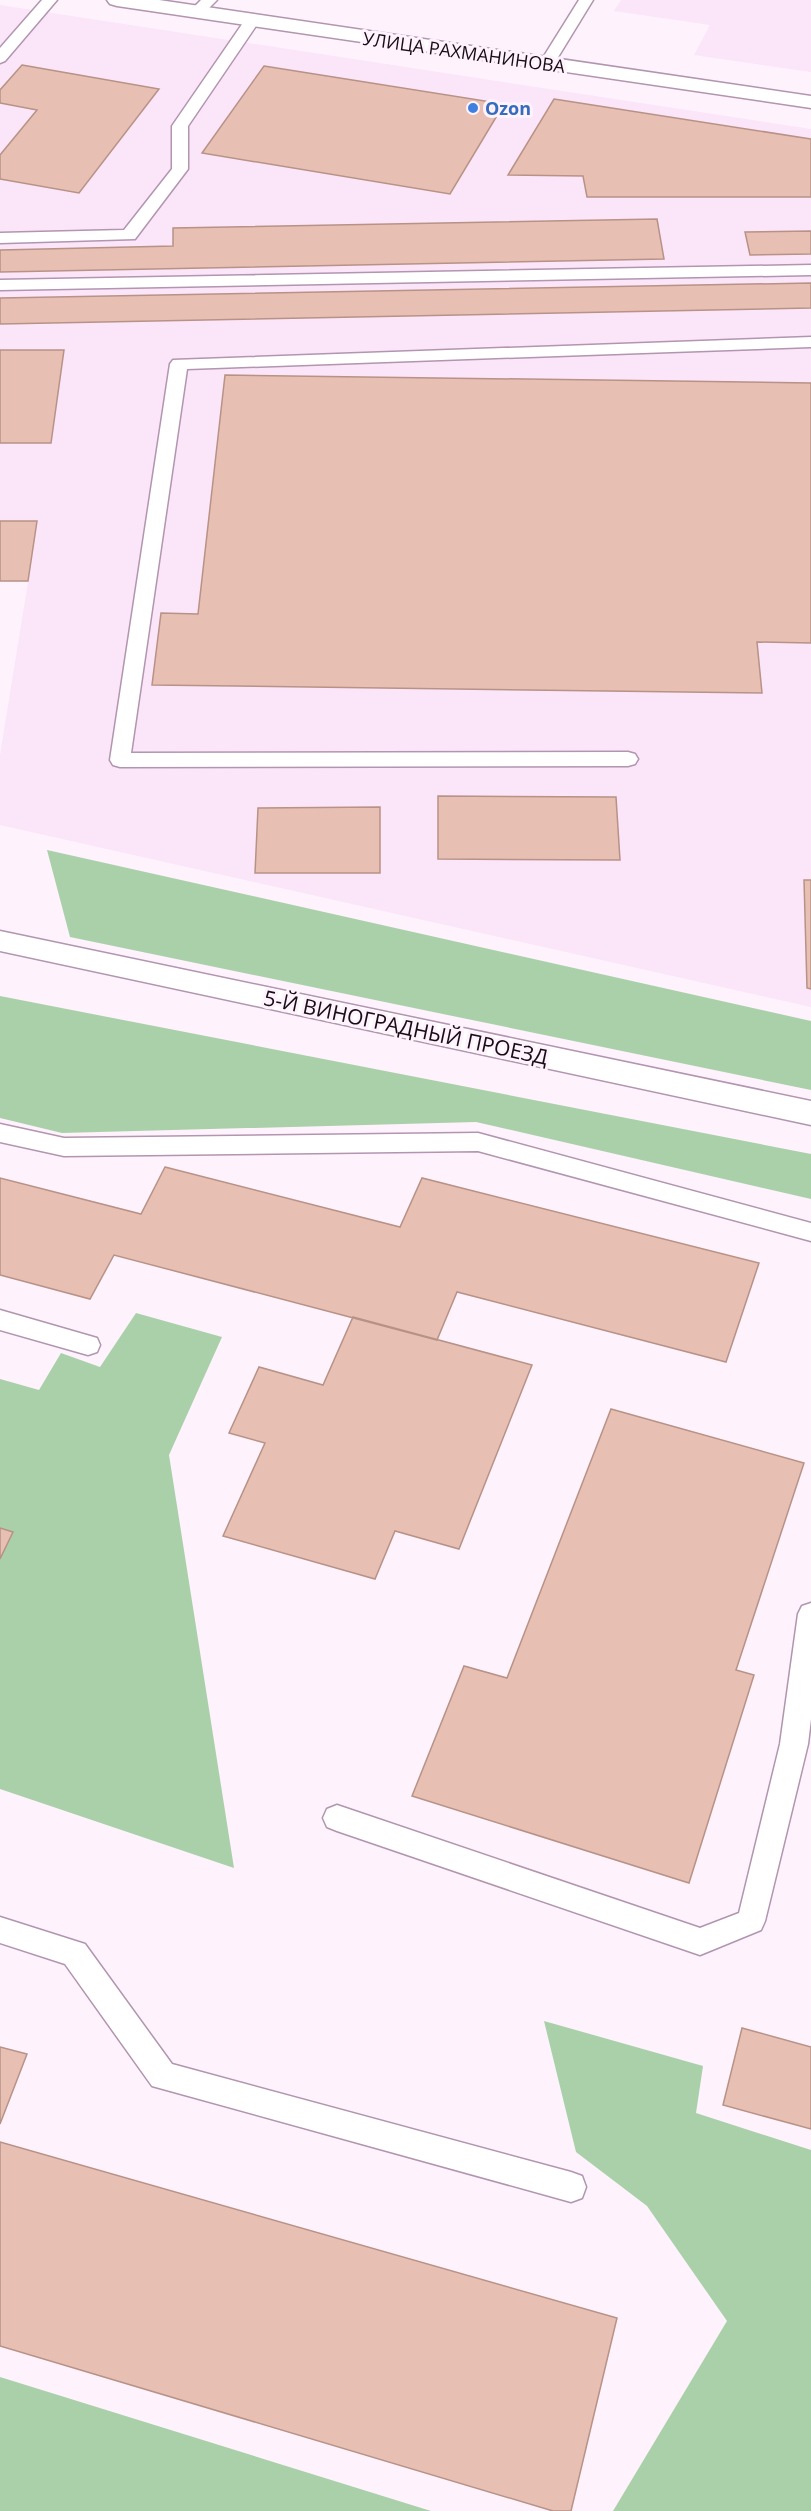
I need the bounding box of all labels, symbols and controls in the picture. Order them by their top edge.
street label: УЛИЦА РАХМАНИНОВА [361,26,567,78]
place label: Ozon [485,96,531,120]
marker: Ozon [466,101,480,115]
street label: 5-Й ВИНОГРАДНЫЙ ПРОЕЗД [261,983,551,1071]

